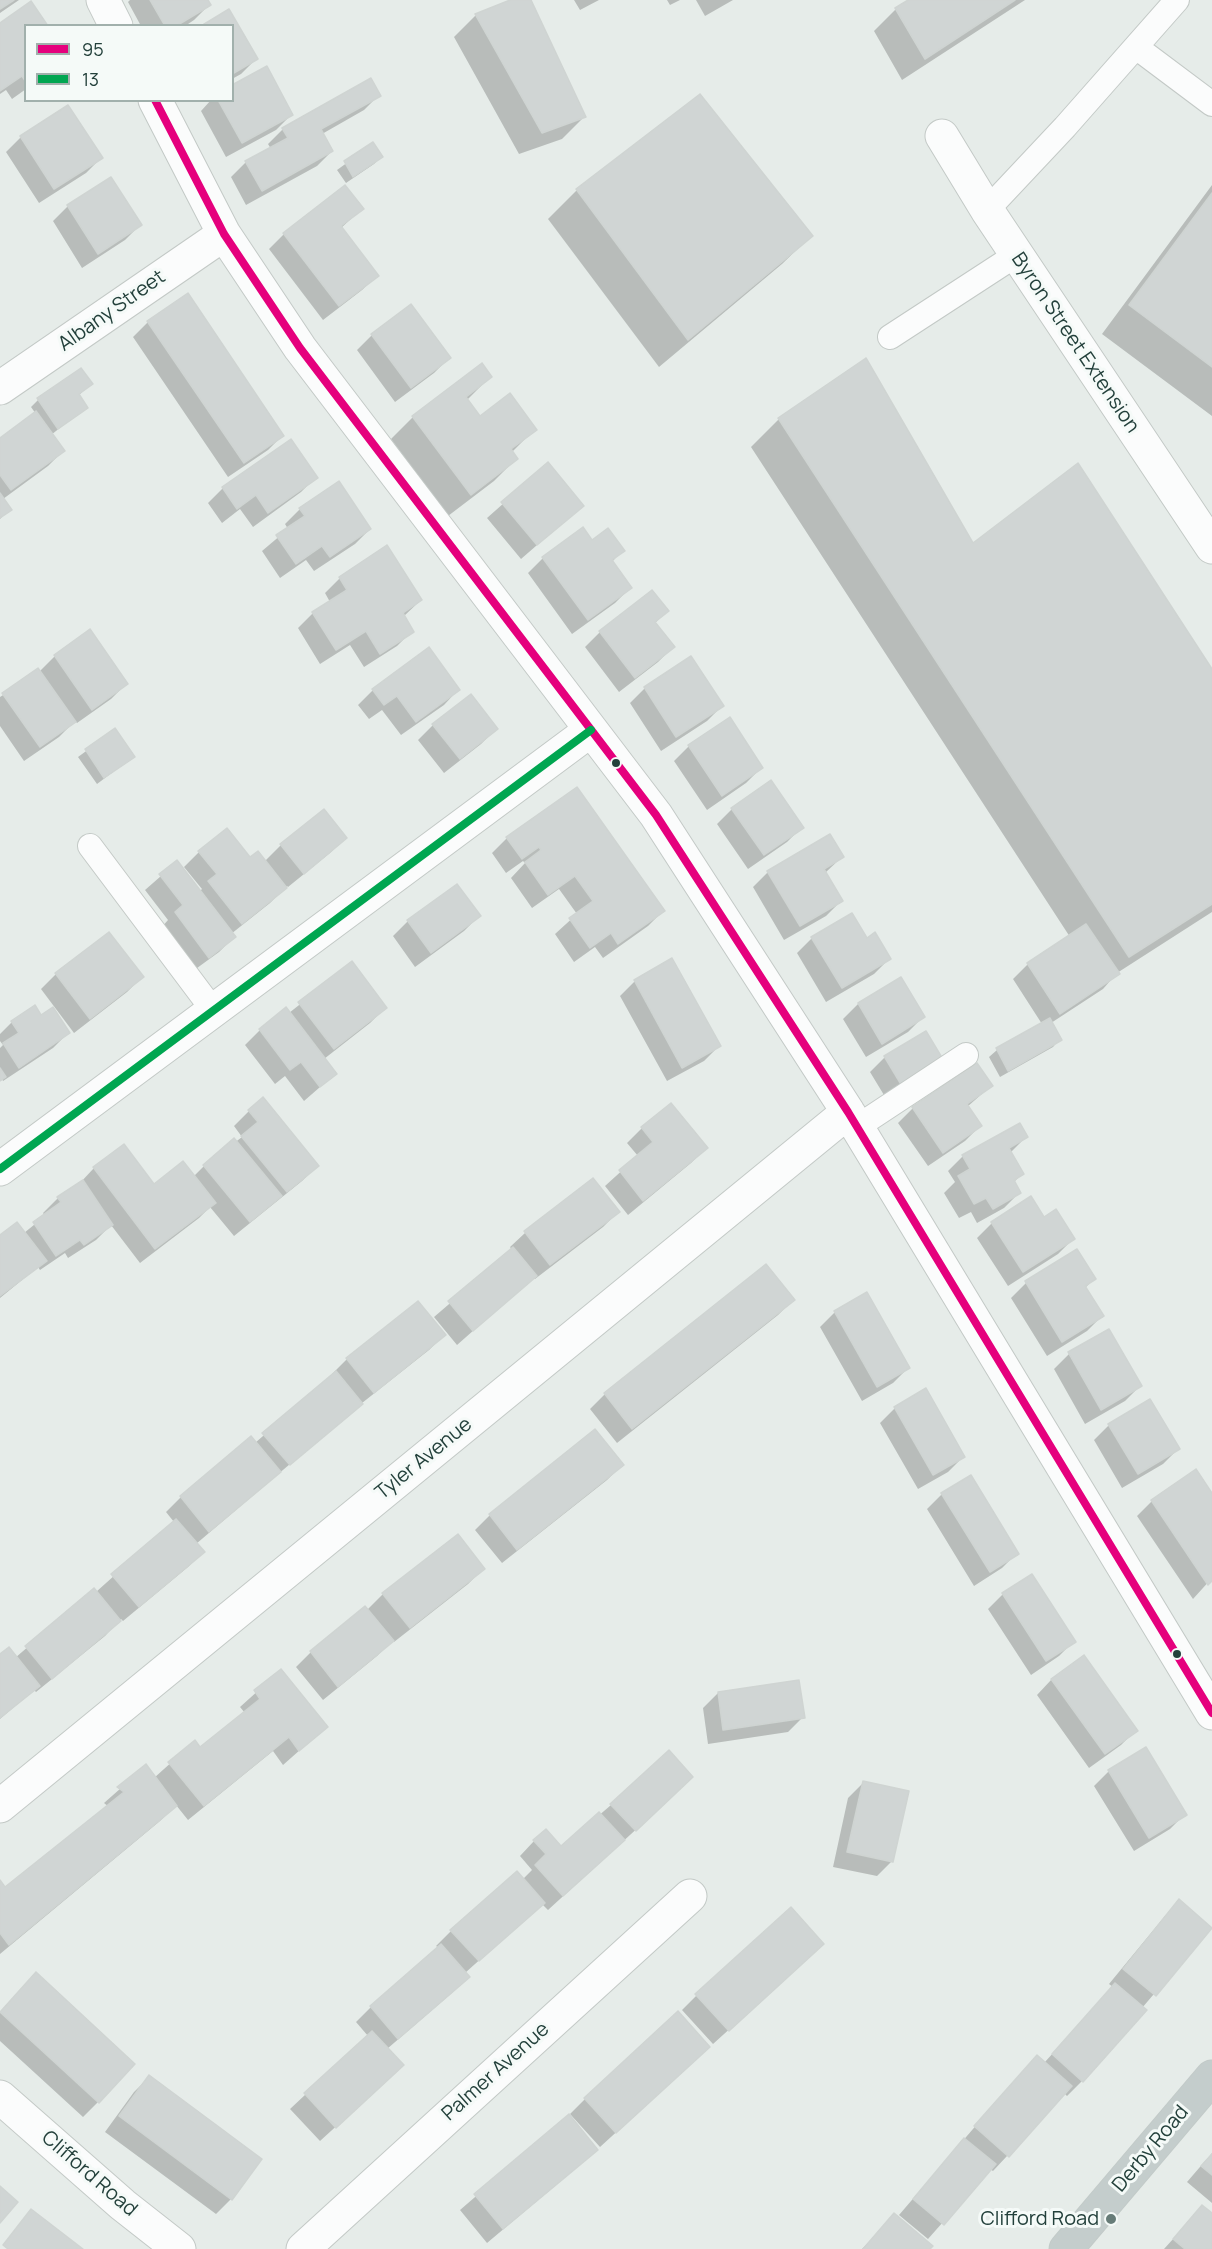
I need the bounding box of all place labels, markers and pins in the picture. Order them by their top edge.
unlabelled marker [610,757,622,769]
unlabelled marker [1171,1648,1183,1660]
place label: Clifford Road [980,2207,1099,2231]
marker: Clifford Road [1104,2212,1118,2226]

